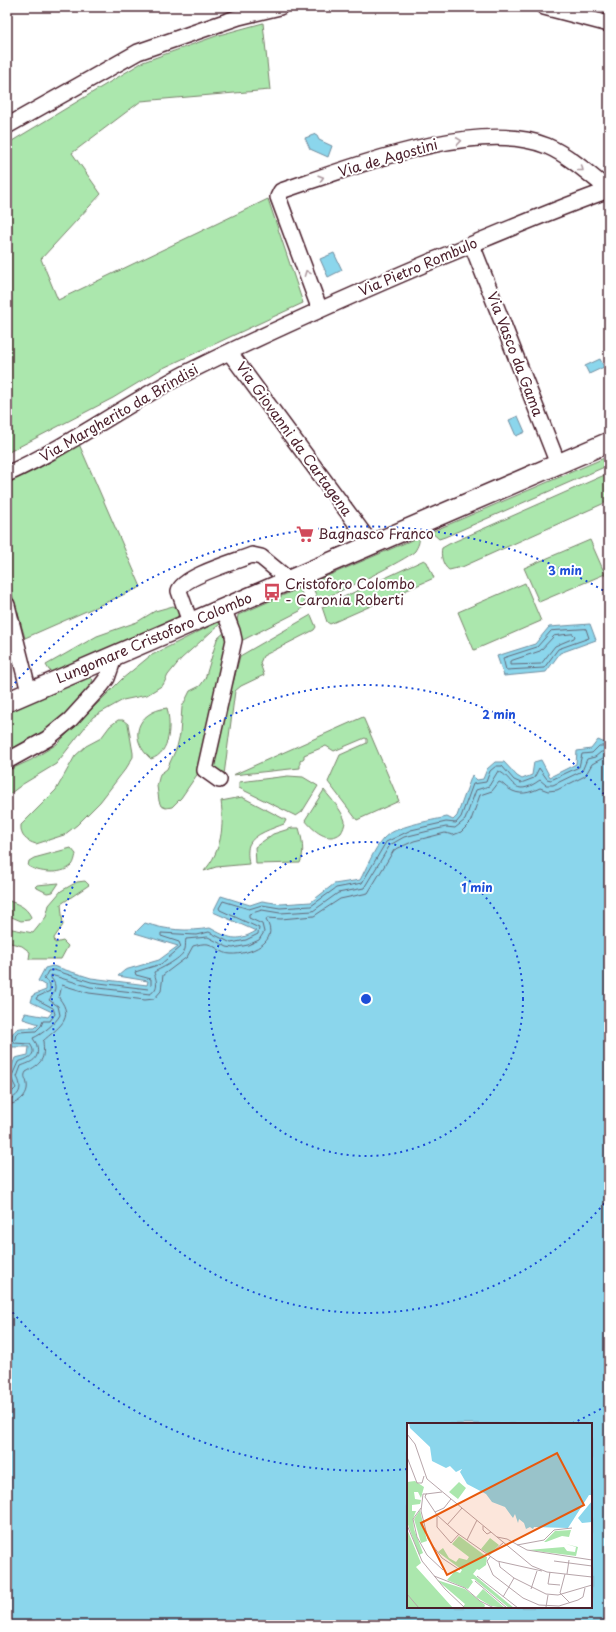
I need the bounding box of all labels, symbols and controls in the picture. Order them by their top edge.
street label: Via de Agostini [336,133,440,182]
one-way arrow [456,137,462,146]
one-way arrow [577,164,584,171]
one-way arrow [317,174,324,183]
street label: Via Pietro Rombulo [355,232,481,301]
one-way arrow [303,270,311,277]
street label: Via Vasco da Gama [482,288,549,419]
street label: Via Giovanni da Cartagena [231,357,358,521]
street label: Via Margherito da Brindisi [35,358,202,467]
place label: Bagnasco Franco [318,523,434,544]
supermarket icon: Bagnasco Franco [295,524,315,544]
text: 3 min [548,561,582,579]
place label: Cristoforo Colombo - Caronia Roberti [285,573,415,610]
bus stop icon: Cristoforo Colombo - Caronia Roberti [262,582,282,602]
street label: Lungomare Cristoforo Colombo [53,587,255,688]
text: 2 min [482,705,516,723]
text: 1 min [461,878,493,896]
centre of rings [359,992,373,1006]
inset map [407,1423,592,1608]

